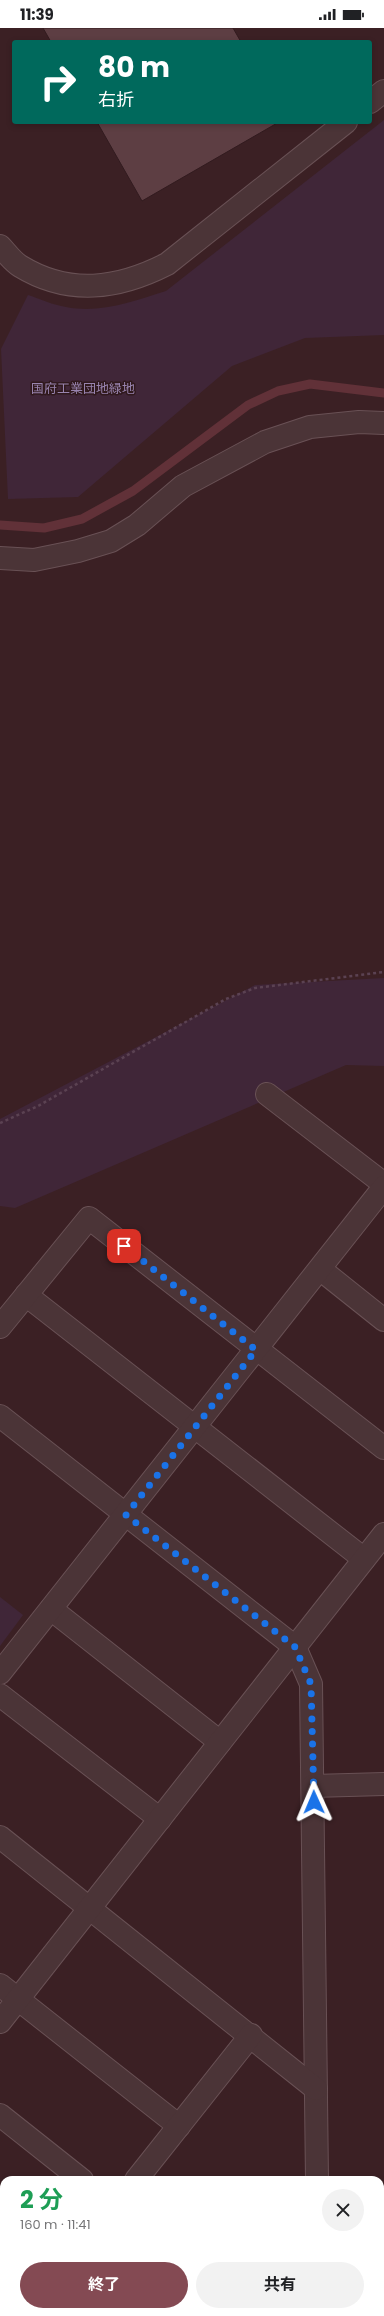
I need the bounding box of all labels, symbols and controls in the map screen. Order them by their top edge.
text: 11:39 [20,4,54,25]
text: 80 m [98,48,170,87]
icon: right [32,56,84,108]
text: 右折 [98,87,134,112]
park label: 国府工業団地緑地 [31,379,135,398]
pin [107,1229,141,1263]
icon: arrive [113,1235,135,1257]
position arrow [293,1781,335,1823]
text: 2 分 [20,2183,63,2216]
button: close [322,2189,364,2231]
text: 160 m · 11:41 [20,2215,91,2234]
button: 終了 [20,2262,188,2308]
button: 共有 [196,2262,364,2308]

